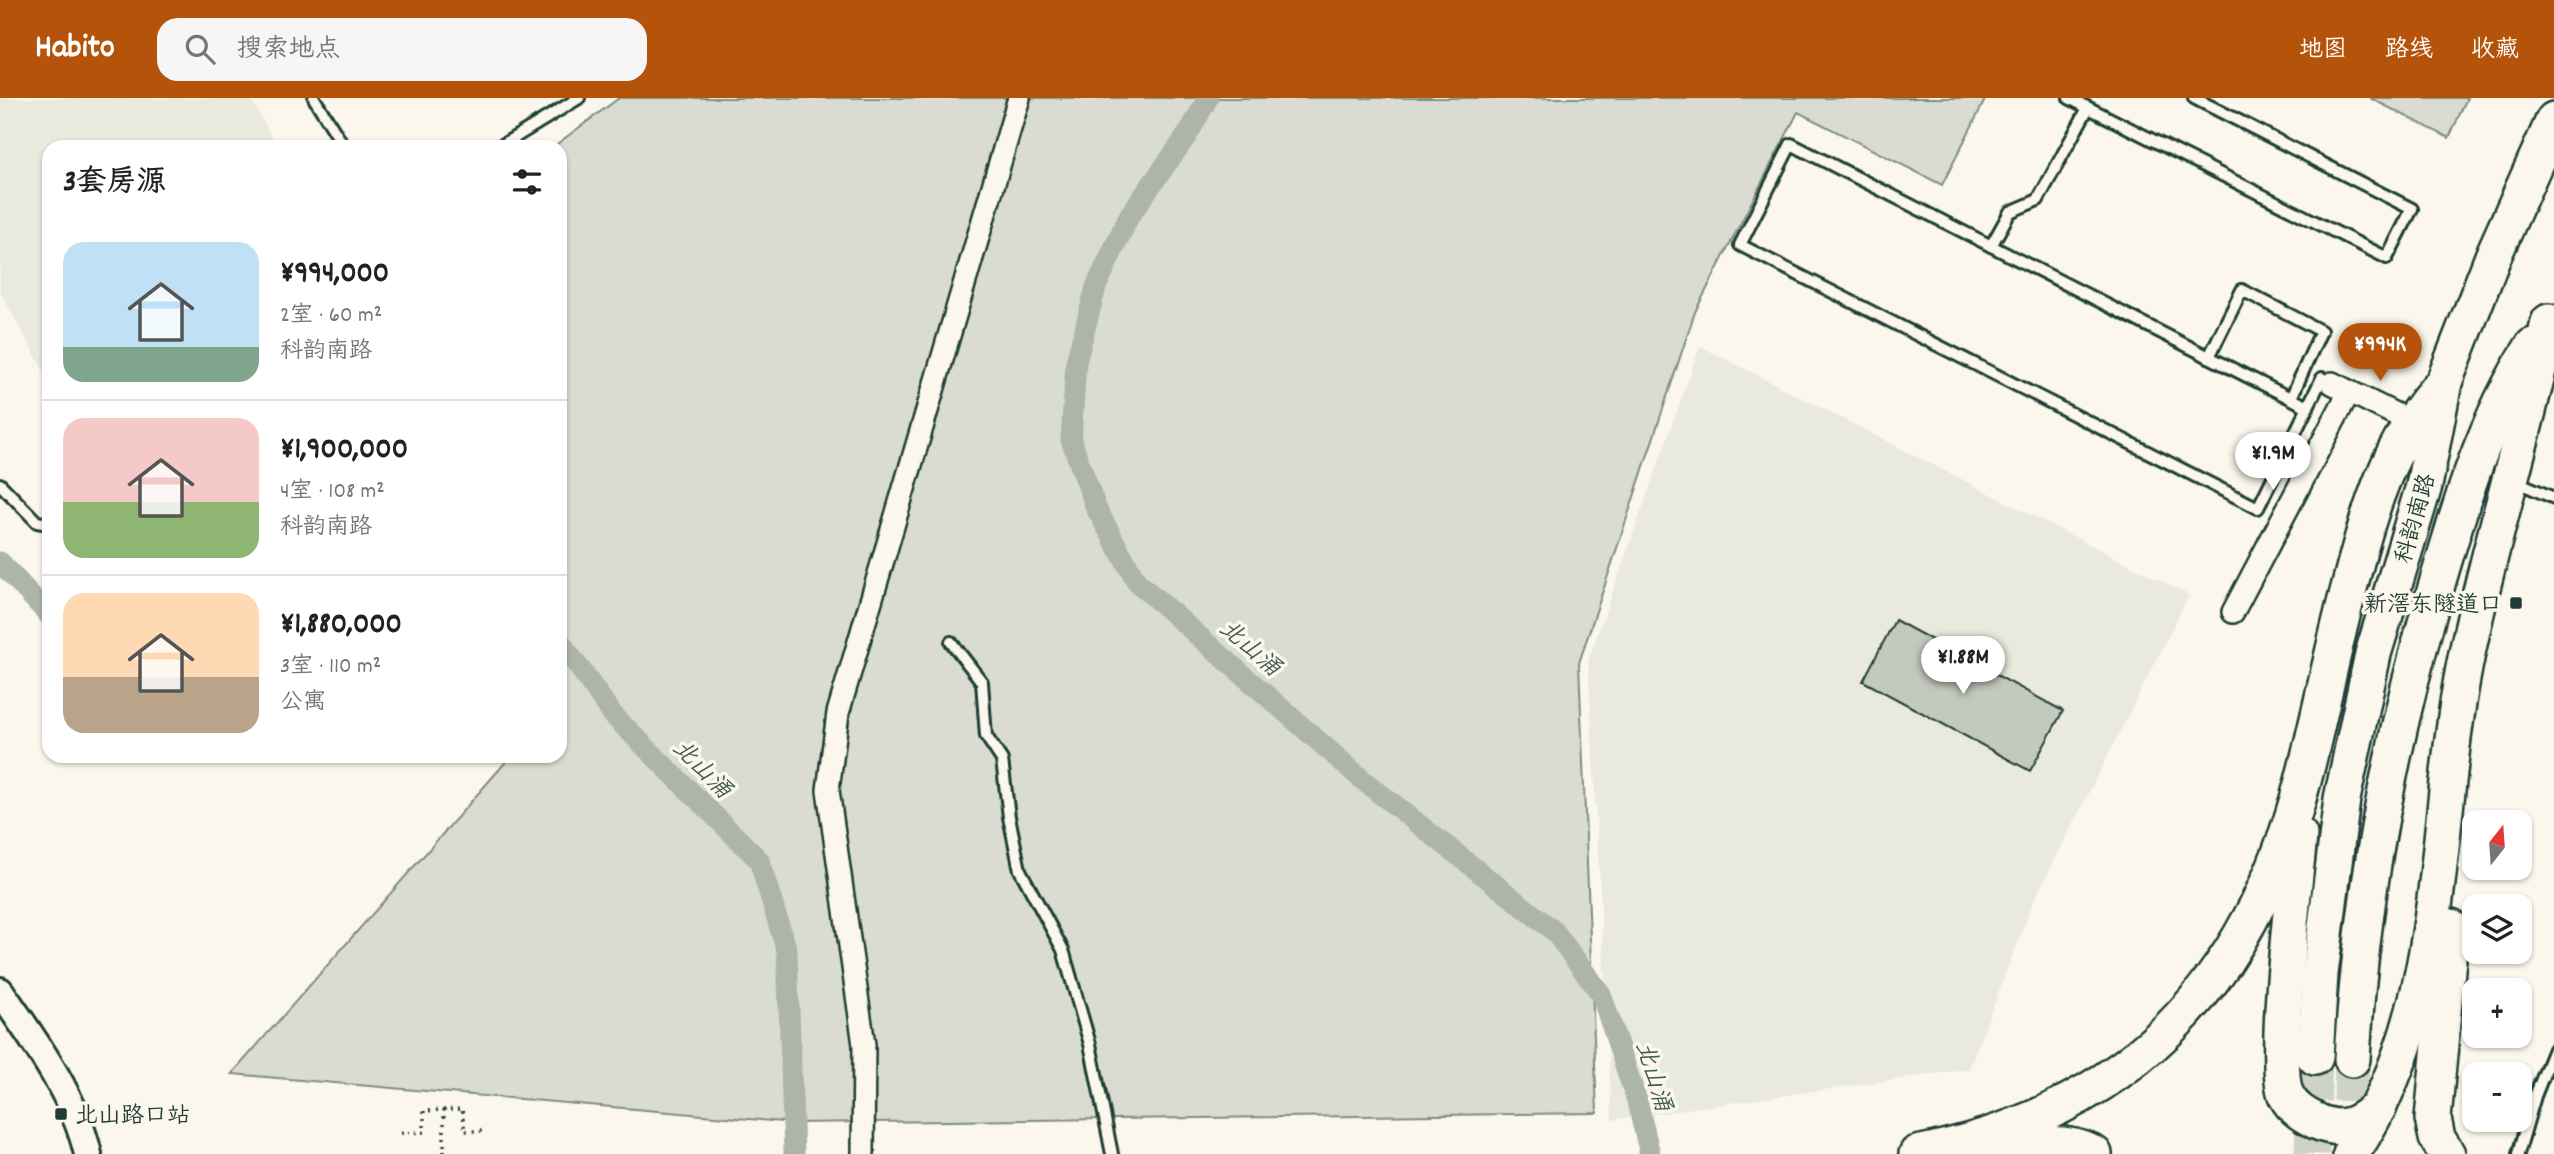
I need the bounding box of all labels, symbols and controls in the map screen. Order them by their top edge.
search box [157,18,647,81]
text: Habito [35,26,115,73]
icon: search [181,30,219,68]
text: 搜索地点 [237,32,341,69]
text: 地图 [2299,34,2347,68]
text: 路线 [2385,34,2433,68]
text: 收藏 [2471,34,2519,68]
text: 3套房源 [63,163,166,206]
icon: filters [508,163,546,201]
text: ¥994,000 [280,254,389,297]
icon: home [119,270,203,354]
text: 2室 · 60 m² [280,300,382,333]
pin: ¥994K [2331,324,2429,383]
text: ¥994K [2354,329,2406,362]
text: 科韵南路 [280,336,372,369]
text: ¥1,900,000 [280,430,408,473]
pin: ¥1.9M [2224,432,2322,492]
text: ¥1.9M [2251,438,2295,471]
icon: home [119,446,203,530]
street label: 科韵南路 [2389,470,2446,568]
text: 4室 · 108 m² [280,476,385,509]
text: 科韵南路 [280,512,372,545]
place label: 新滘东隧道口 [2364,590,2502,623]
marker: 新滘东隧道口 [2508,595,2524,611]
text: ¥1,880,000 [280,605,402,648]
water label: 北山涌 [1211,613,1288,686]
icon: home [119,621,203,705]
pin: ¥1.88M [1906,636,2020,696]
text: ¥1.88M [1937,642,1989,675]
text: 3室 · 110 m² [280,651,381,684]
text: 公寓 [280,687,326,720]
water label: 北山涌 [663,733,739,808]
north arrow [2462,810,2532,880]
map controls [2462,810,2532,1132]
button: layers [2462,894,2532,964]
button: + [2462,978,2532,1048]
water label: 北山涌 [1625,1037,1679,1117]
button: − [2462,1062,2532,1132]
place label: 北山路口站 [75,1101,190,1134]
marker: 北山路口站 [53,1106,69,1122]

